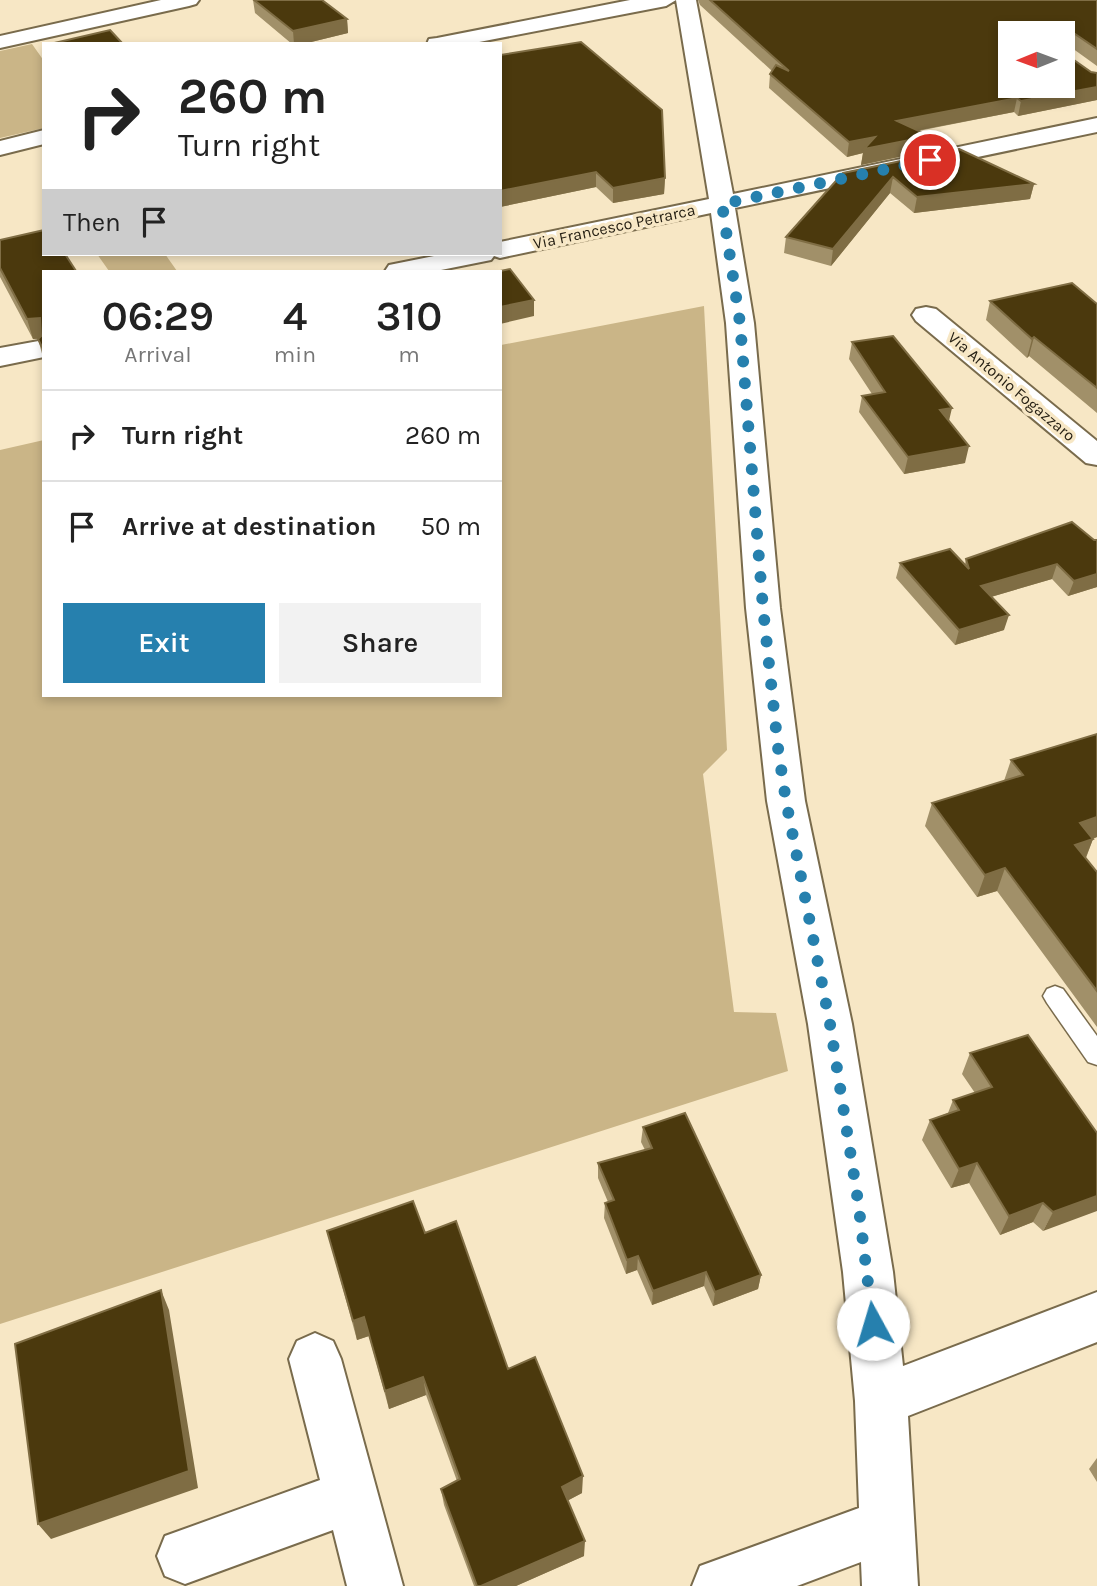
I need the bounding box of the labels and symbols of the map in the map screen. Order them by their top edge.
north arrow [998,21,1074,98]
pin [900,130,960,190]
street label: Via Francesco Petrarca [531,200,697,253]
street label: Via Antonio Fogazzaro [944,328,1079,445]
position arrow [836,1287,910,1361]

